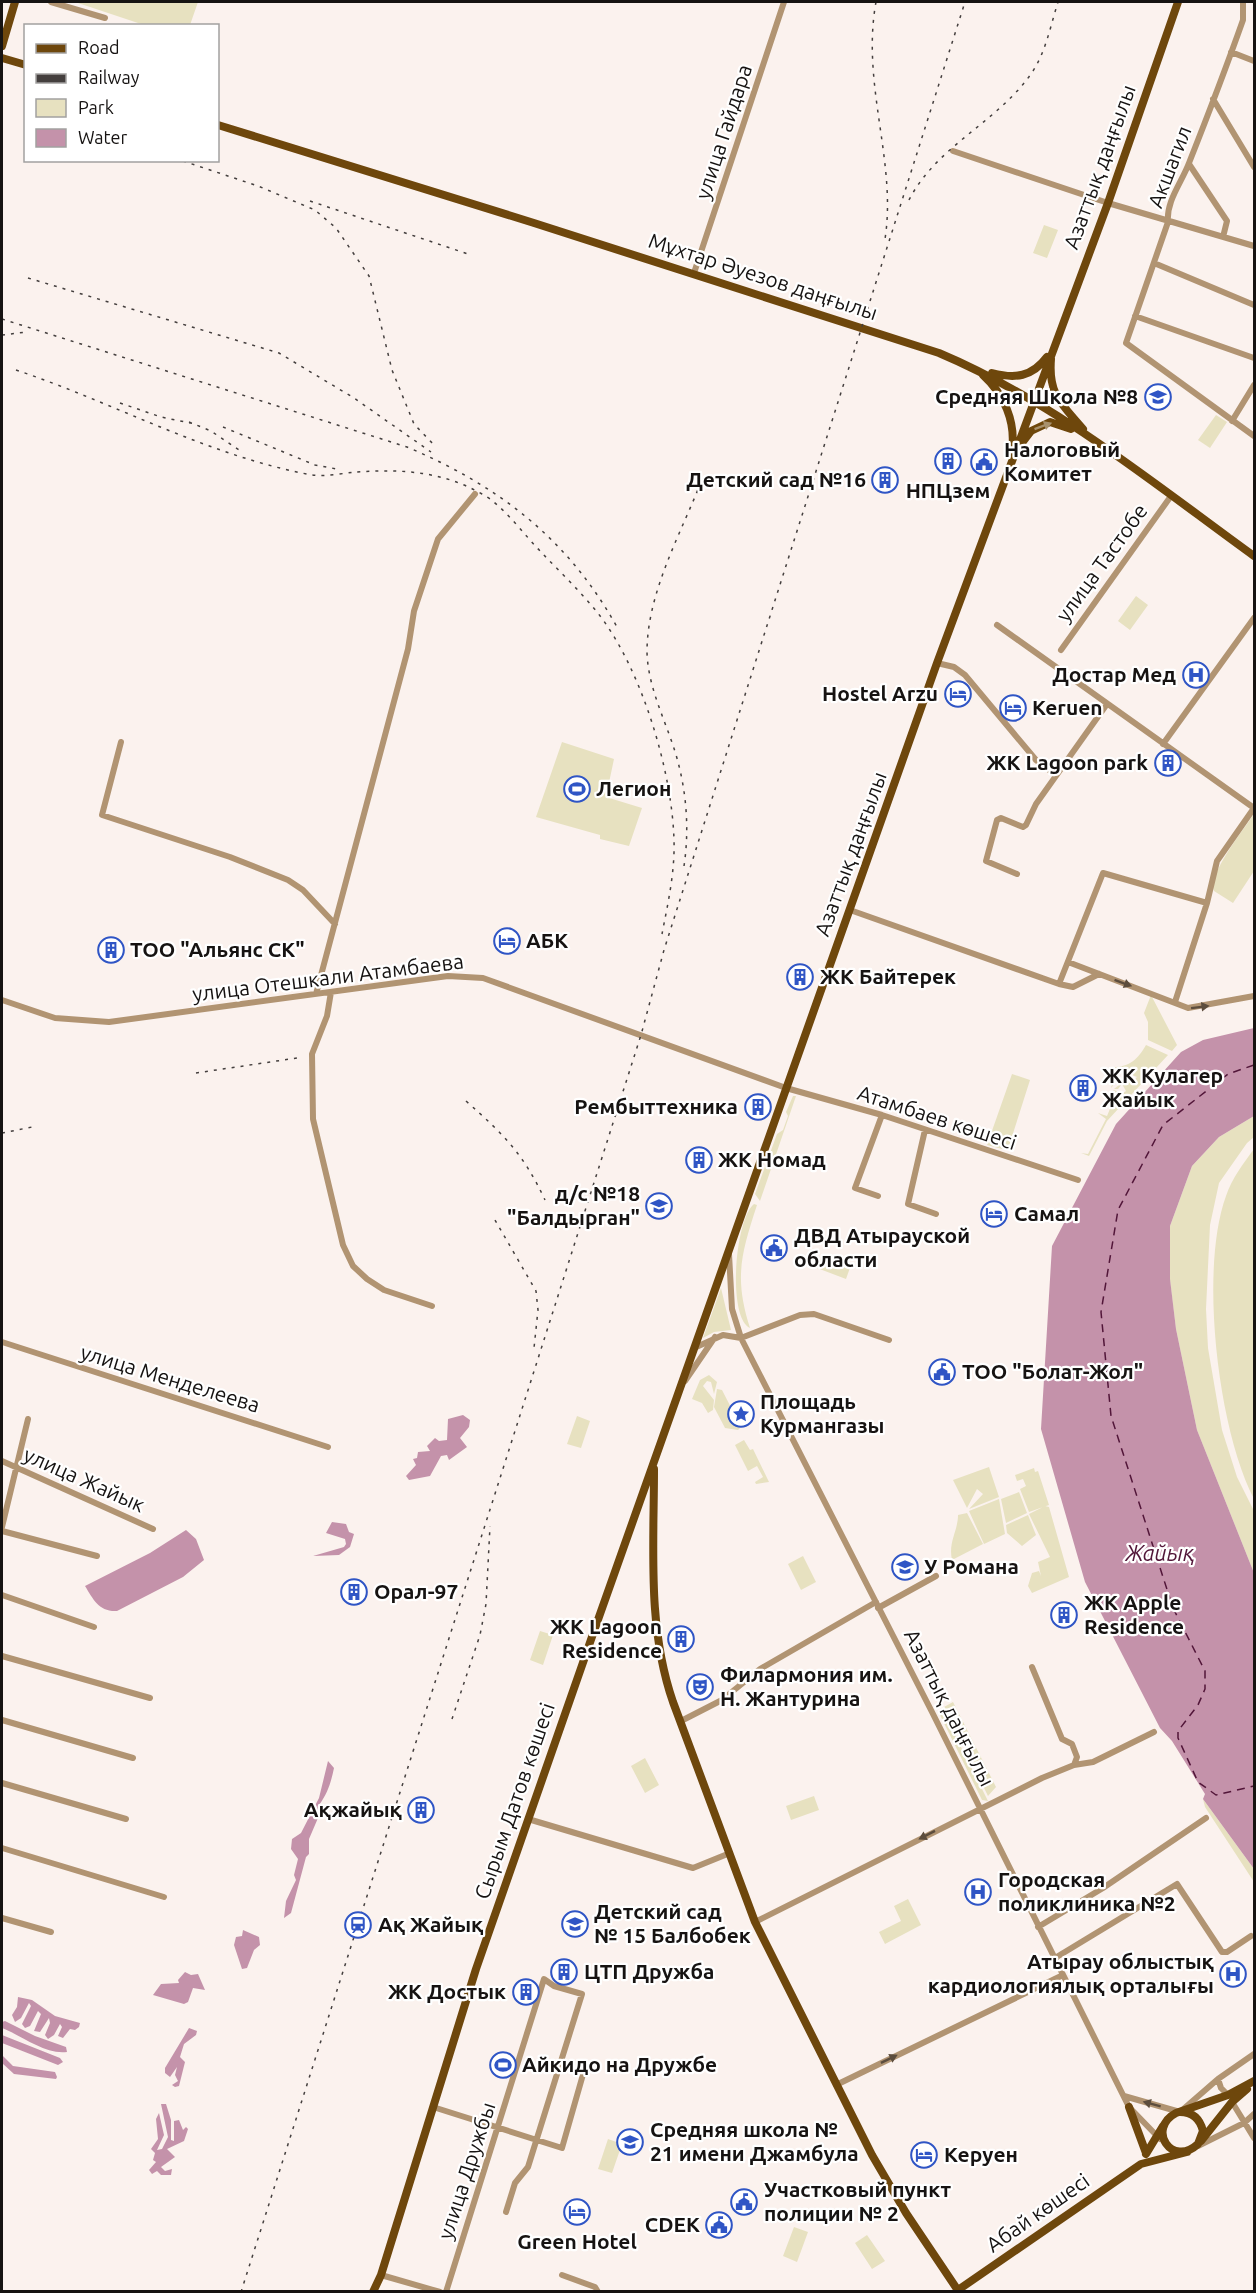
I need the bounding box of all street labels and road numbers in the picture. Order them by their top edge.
street label: улица Гайдара [690,61,756,202]
street label: Азаттық даңғылы [1058,81,1140,252]
street label: Акшагил [1143,122,1196,211]
street label: Мұхтар Әуезов даңғылы [646,228,881,324]
street label: улица Тастобе [1050,499,1152,626]
street label: Азаттық даңғылы [809,768,891,939]
street label: улица Отешкали Атамбаева [191,948,465,1006]
street label: Атамбаев көшесі [855,1080,1020,1154]
street label: улица Менделеева [78,1339,263,1417]
street label: улица Жайык [20,1442,149,1517]
street label: Азаттық даңғылы [900,1625,1000,1790]
street label: Сырым Датов көшесі [469,1699,559,1902]
street label: улица Дружбы [433,2099,500,2242]
street label: Абай көшесі [981,2168,1094,2256]

